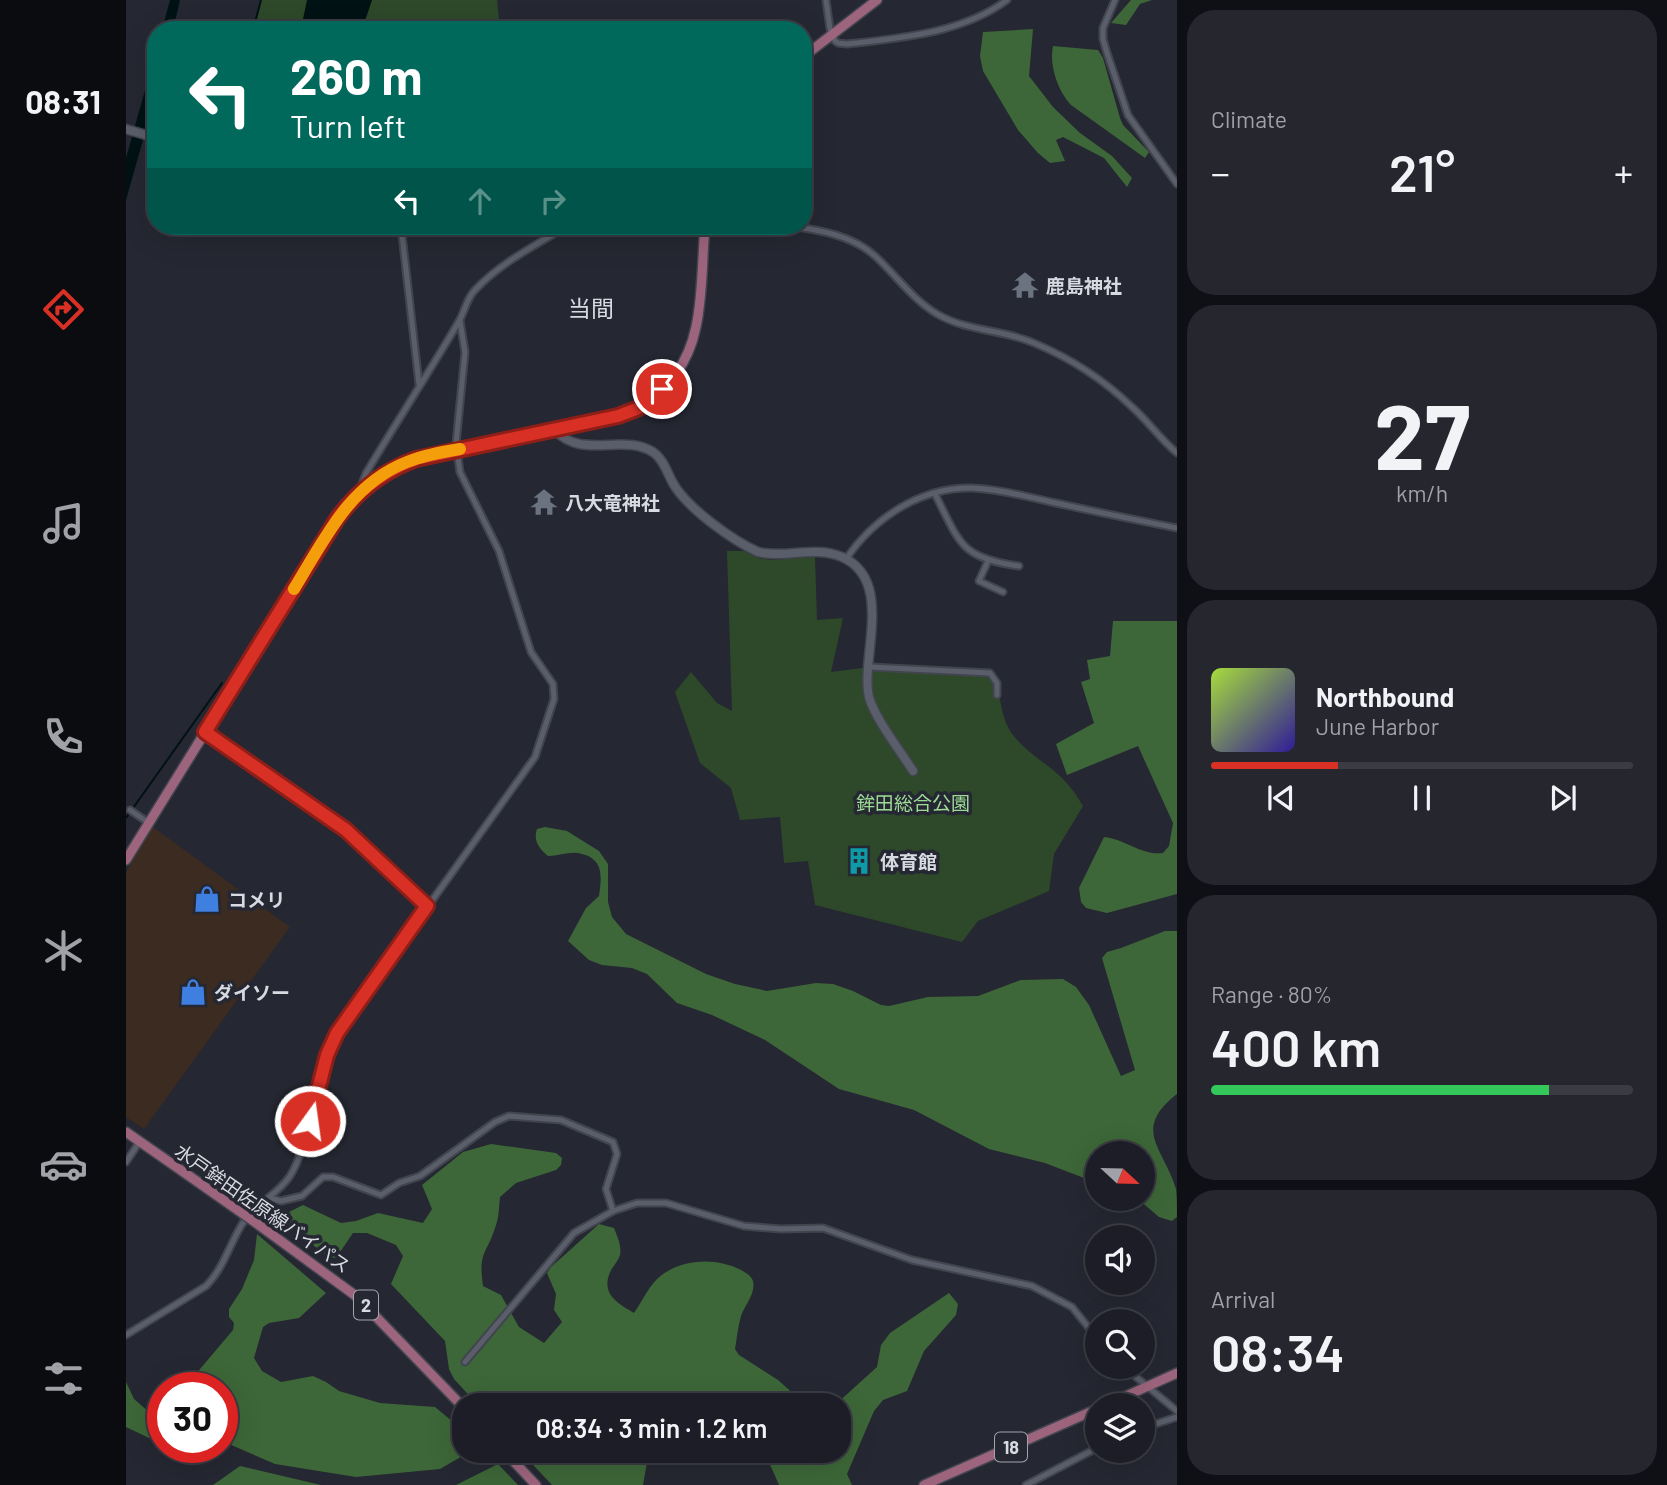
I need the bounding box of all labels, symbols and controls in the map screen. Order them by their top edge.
text: 260 m [290,46,422,105]
icon: left [175,49,266,140]
text: 08:31 [25,82,101,120]
text: Climate [1211,105,1287,133]
text: Turn left [290,106,407,144]
text: 21° [1389,140,1455,202]
text: − [1211,149,1230,195]
text: + [1614,149,1633,195]
icon: left [388,182,426,220]
icon: ahead [461,182,499,220]
icon: right [534,182,572,220]
temple icon: 鹿島神社 [1010,270,1040,300]
place label: 鹿島神社 [1046,274,1122,297]
icon: directions [39,285,88,334]
district label: 当間 [568,294,614,322]
pin [632,359,692,419]
icon: arrive [643,370,681,408]
text: 27 [1374,379,1470,488]
text: km/h [1396,479,1448,507]
temple icon: 八大竜神社 [529,487,559,517]
place label: 八大竜神社 [565,491,660,514]
icon: music [39,499,88,548]
text: Northbound [1316,681,1454,712]
icon: phone [39,712,88,761]
text: June Harbor [1316,712,1439,740]
icon: previous [1262,779,1300,817]
icon: pause [1403,779,1441,817]
icon: next [1544,779,1582,817]
park label: 鉾田総合公園 [856,791,970,814]
building icon: 体育館 [844,846,874,876]
place label: 体育館 [880,850,937,873]
shop icon: コメリ [192,884,222,914]
place label: コメリ [228,888,285,911]
icon: climate [39,926,88,975]
shop icon: ダイソー [178,977,208,1007]
text: Range · 80% [1211,980,1332,1008]
place label: ダイソー [214,981,290,1004]
text: 400 km [1211,1015,1381,1077]
position arrow [273,1084,347,1158]
street label: 水戸鉾田佐原線バイパス [171,1139,355,1277]
icon: car [39,1140,88,1189]
north arrow [1085,1141,1155,1211]
map controls [1085,1141,1155,1463]
button: sound [1085,1225,1155,1295]
text: Arrival [1211,1285,1275,1313]
road number: 2 [354,1290,378,1320]
button: search [1085,1309,1155,1379]
text: 08:34 [1211,1320,1345,1382]
icon: filters [39,1354,88,1403]
speed limit sign: 30 [147,1372,238,1463]
button: layers [1085,1393,1155,1463]
text: 08:34 · 3 min · 1.2 km [536,1412,767,1443]
road number: 18 [995,1432,1027,1462]

